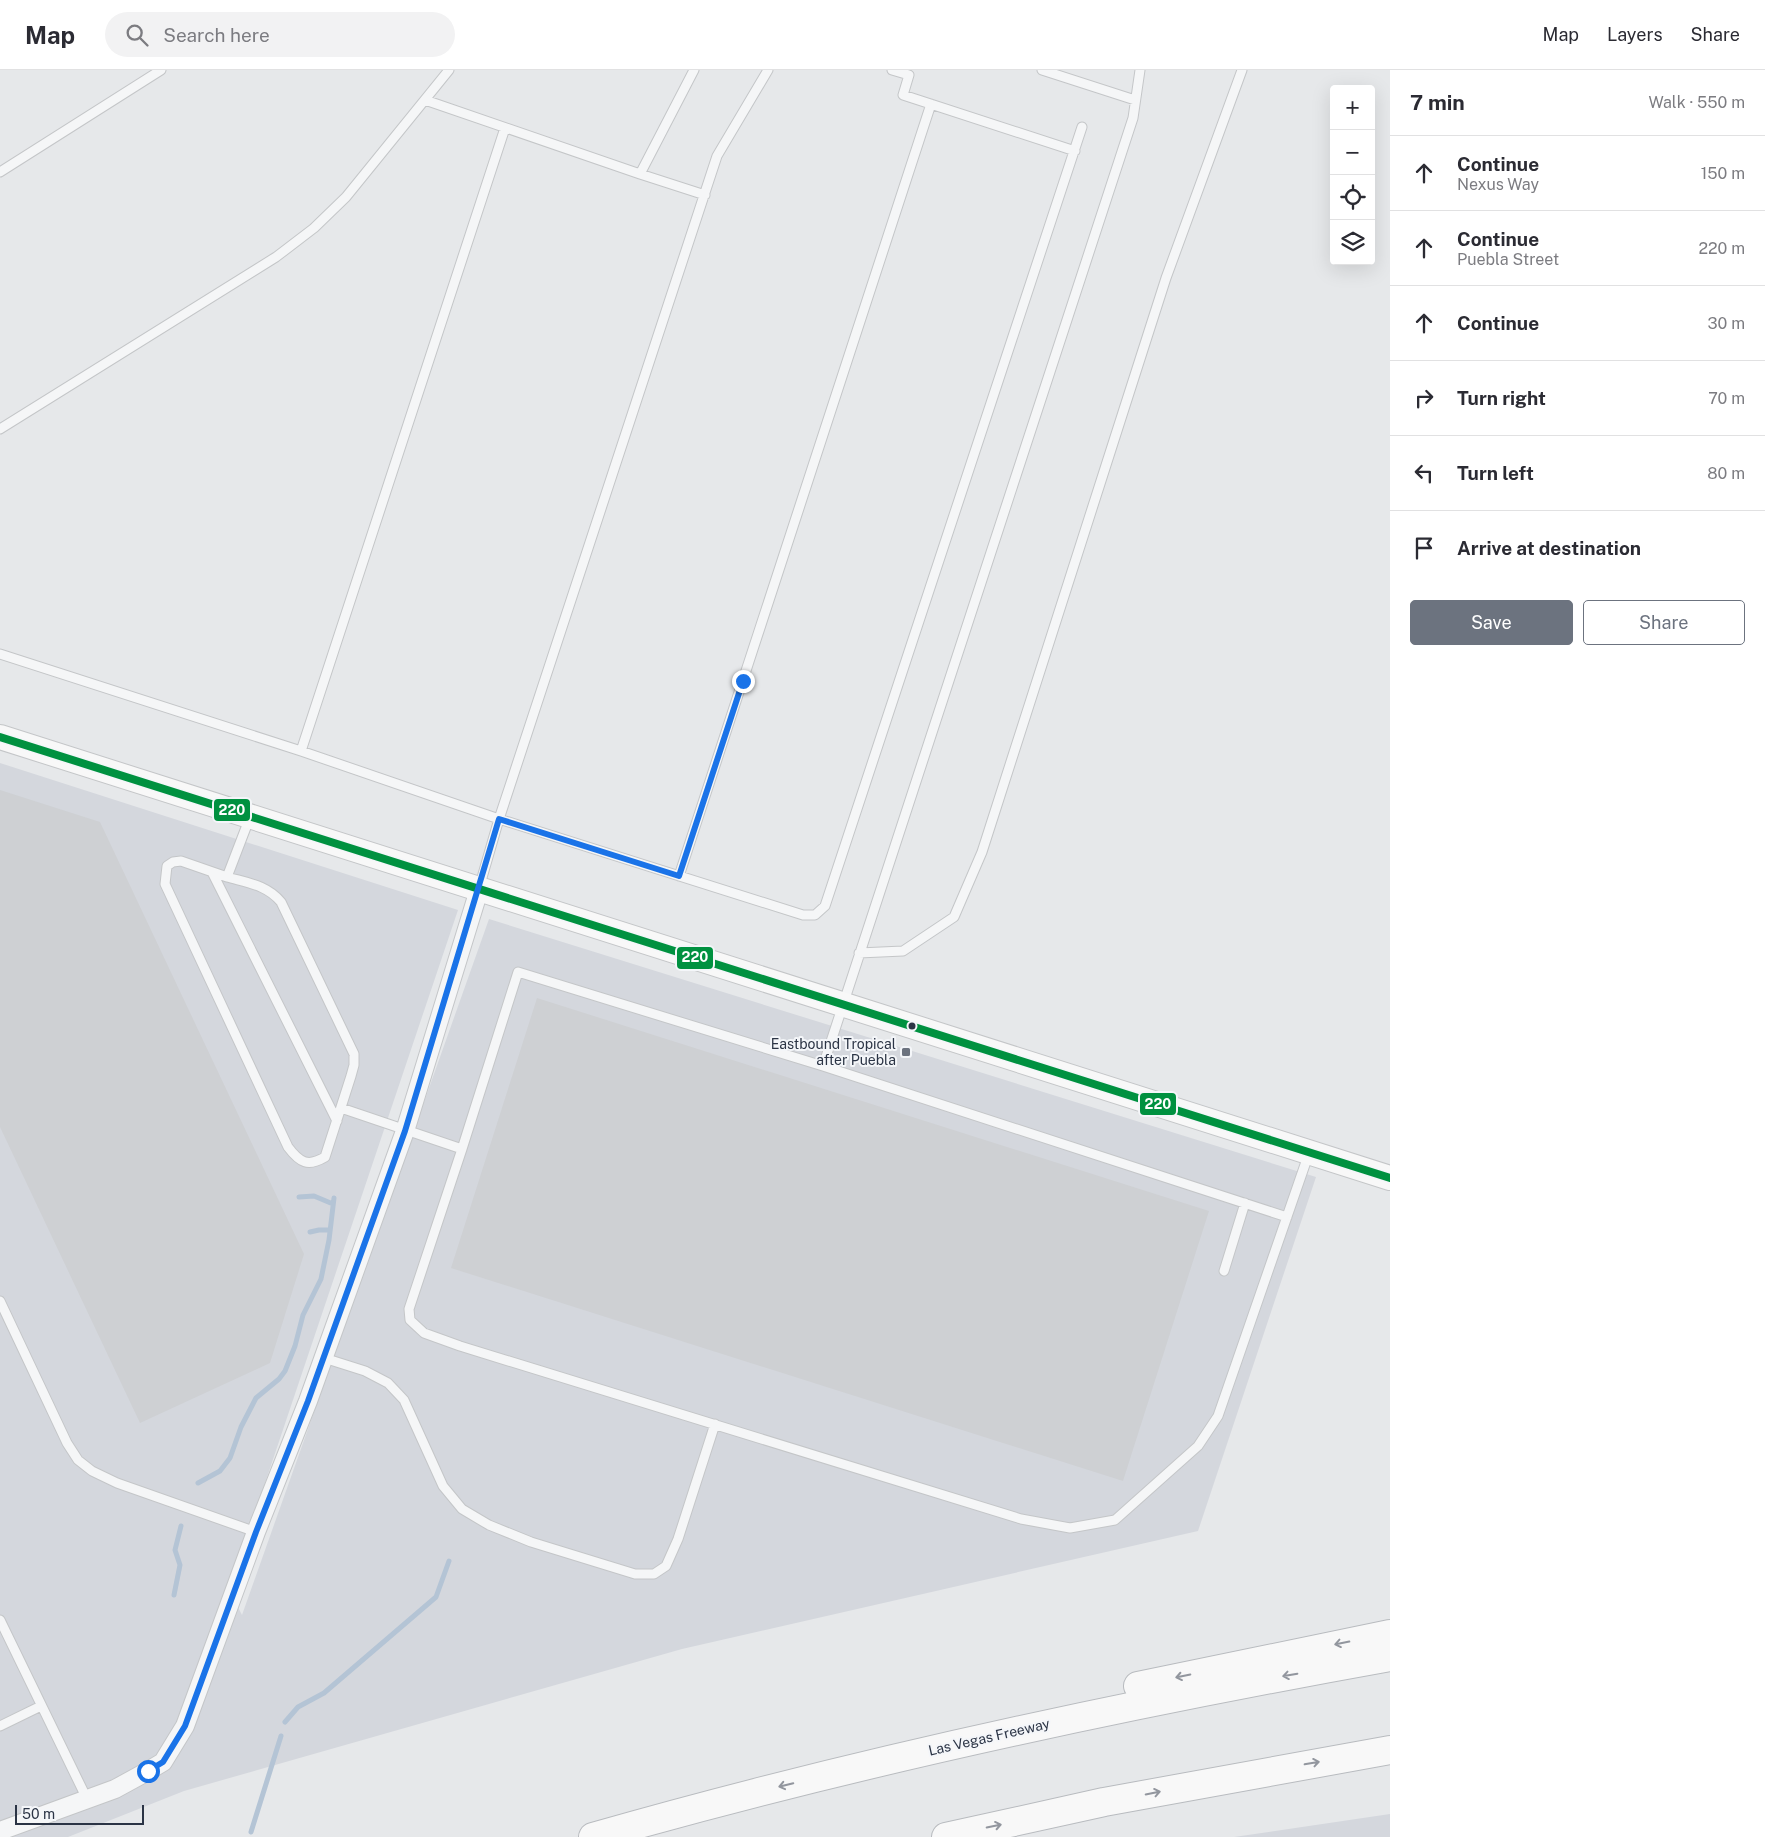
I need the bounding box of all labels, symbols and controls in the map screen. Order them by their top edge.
search box [105,12,455,57]
text: Map [25,21,75,49]
icon: search [123,21,151,49]
text: Search here [163,24,270,46]
text: Map [1543,24,1579,45]
text: Layers [1607,24,1663,45]
text: Share [1691,24,1740,45]
map controls [1330,85,1375,265]
button: + [1330,85,1375,130]
text: 7 min [1410,90,1465,115]
text: Walk · 550 m [1648,93,1745,112]
button: − [1330,130,1375,175]
text: Continue [1457,153,1539,175]
icon: ahead [1410,159,1438,187]
text: 150 m [1701,164,1745,183]
button: locate [1330,175,1375,220]
text: Nexus Way [1457,175,1539,194]
button: layers [1330,220,1375,265]
text: Continue [1457,228,1539,250]
icon: ahead [1410,234,1438,262]
text: 220 m [1698,239,1745,258]
text: Puebla Street [1457,250,1559,269]
icon: ahead [1410,309,1438,337]
text: Continue [1457,312,1539,334]
text: 30 m [1708,314,1745,333]
icon: right [1410,384,1438,412]
text: Turn right [1457,387,1546,409]
text: 70 m [1708,389,1745,408]
icon: left [1410,459,1438,487]
text: Turn left [1457,462,1534,484]
text: 80 m [1707,464,1745,483]
icon: arrive [1410,534,1438,562]
text: Arrive at destination [1457,537,1641,559]
button: Save [1410,600,1573,645]
button: Share [1583,600,1745,645]
route end [732,670,755,693]
line badge: 220 [213,798,251,822]
text: 220 [219,802,245,818]
line badge: 220 [676,946,714,970]
text: 220 [682,949,708,965]
unlabelled marker [907,1021,917,1031]
place label: Eastbound Tropical after Puebla [771,1036,896,1068]
marker: Eastbound Tropical after Puebla [900,1046,912,1058]
line badge: 220 [1139,1092,1177,1116]
text: 220 [1145,1096,1171,1112]
one-way arrow [1335,1639,1351,1648]
one-way arrow [1283,1670,1299,1680]
one-way arrow [1175,1671,1191,1681]
street label: Las Vegas Freeway [927,1715,1052,1759]
one-way arrow [1304,1758,1320,1768]
route start [137,1760,160,1783]
one-way arrow [779,1781,795,1790]
one-way arrow [1144,1788,1160,1797]
scale bar [15,1802,144,1825]
text: 50 m [22,1806,55,1822]
one-way arrow [985,1821,1001,1830]

